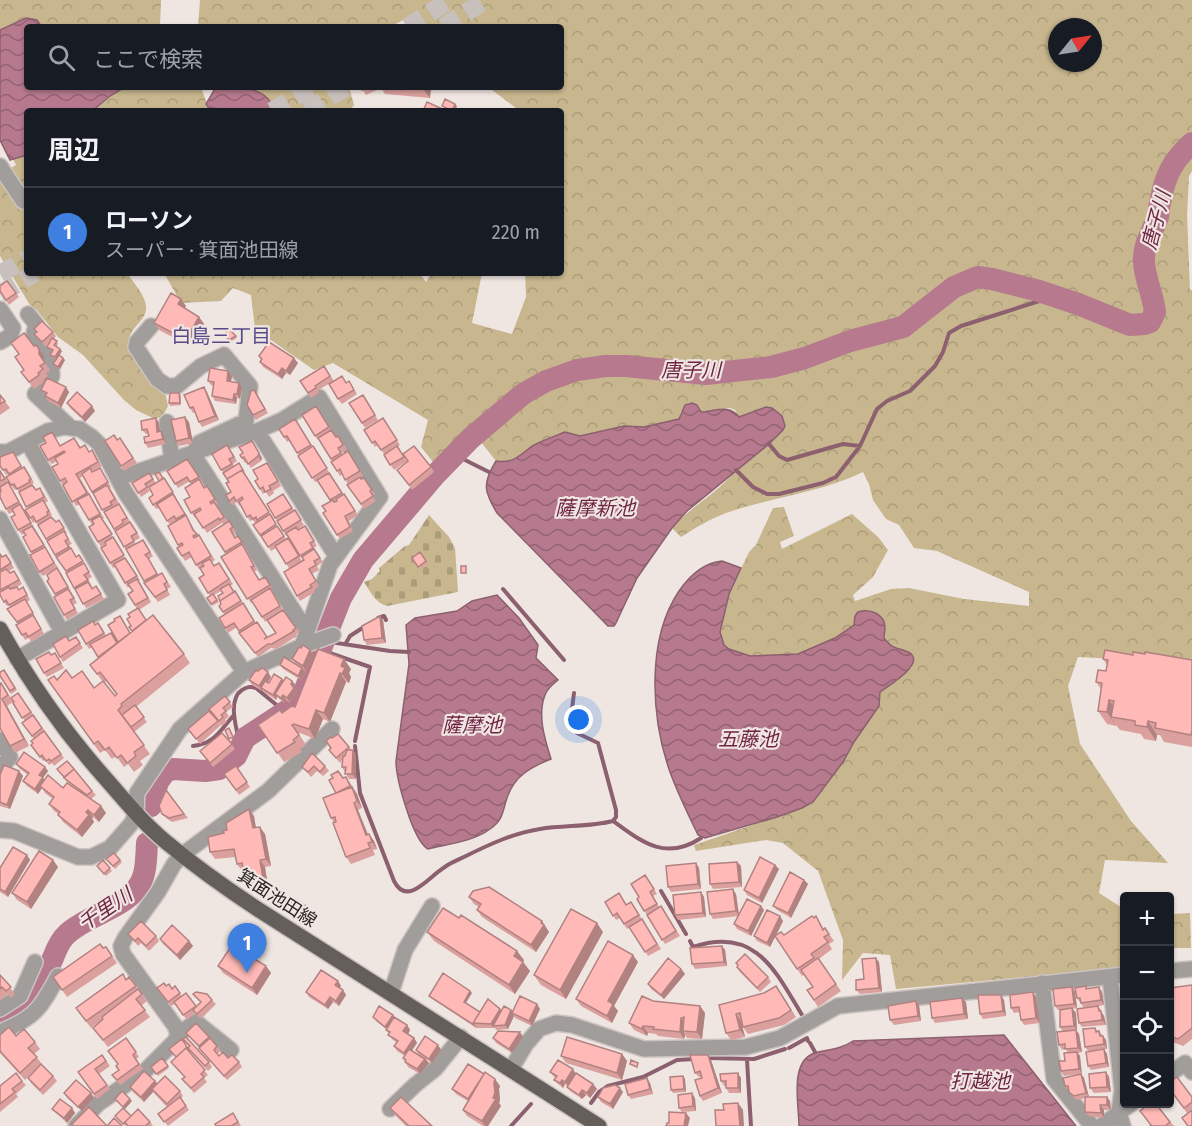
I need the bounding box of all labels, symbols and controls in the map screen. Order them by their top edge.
north arrow [1048,18,1102,72]
search box [24,24,564,90]
icon: search [45,41,78,74]
text: ここで検索 [93,46,203,73]
text: 周辺 [48,135,100,166]
water label: 唐子川 [1137,186,1176,252]
text: ローソン [105,207,193,234]
text: 1 [63,220,72,244]
text: 220 m [492,220,540,244]
text: スーパー · 箕面池田線 [105,238,298,262]
district label: 白島三丁目 [171,324,271,348]
water label: 唐子川 [661,358,723,382]
water label: 薩摩新池 [555,496,637,520]
your location [564,705,593,734]
water label: 薩摩池 [442,713,504,737]
water label: 五藤池 [718,727,780,751]
street label: 箕面池田線 [233,864,321,932]
water label: 千里川 [73,881,138,936]
map controls [1120,892,1174,1108]
button: + [1120,892,1174,946]
pin: 1 [228,924,266,973]
button: − [1120,946,1174,1000]
button: locate [1120,1000,1174,1054]
button: layers [1120,1054,1174,1108]
water label: 打越池 [950,1069,1012,1093]

